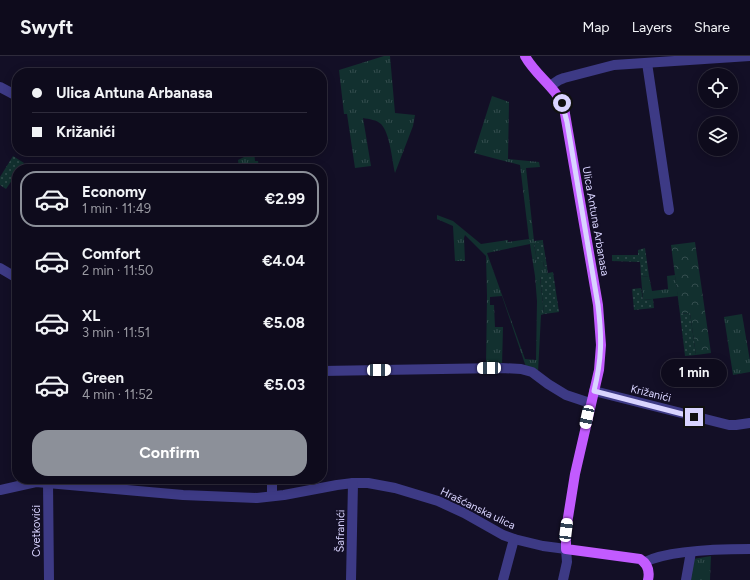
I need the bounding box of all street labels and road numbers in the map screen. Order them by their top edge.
street label: Ulica Antuna Arbanasa [579,165,612,277]
street label: Križanići [629,382,672,405]
street label: Hrašćanska ulica [438,485,517,532]
street label: Cvetkovići [30,505,43,557]
street label: Šafranići [333,509,347,553]

